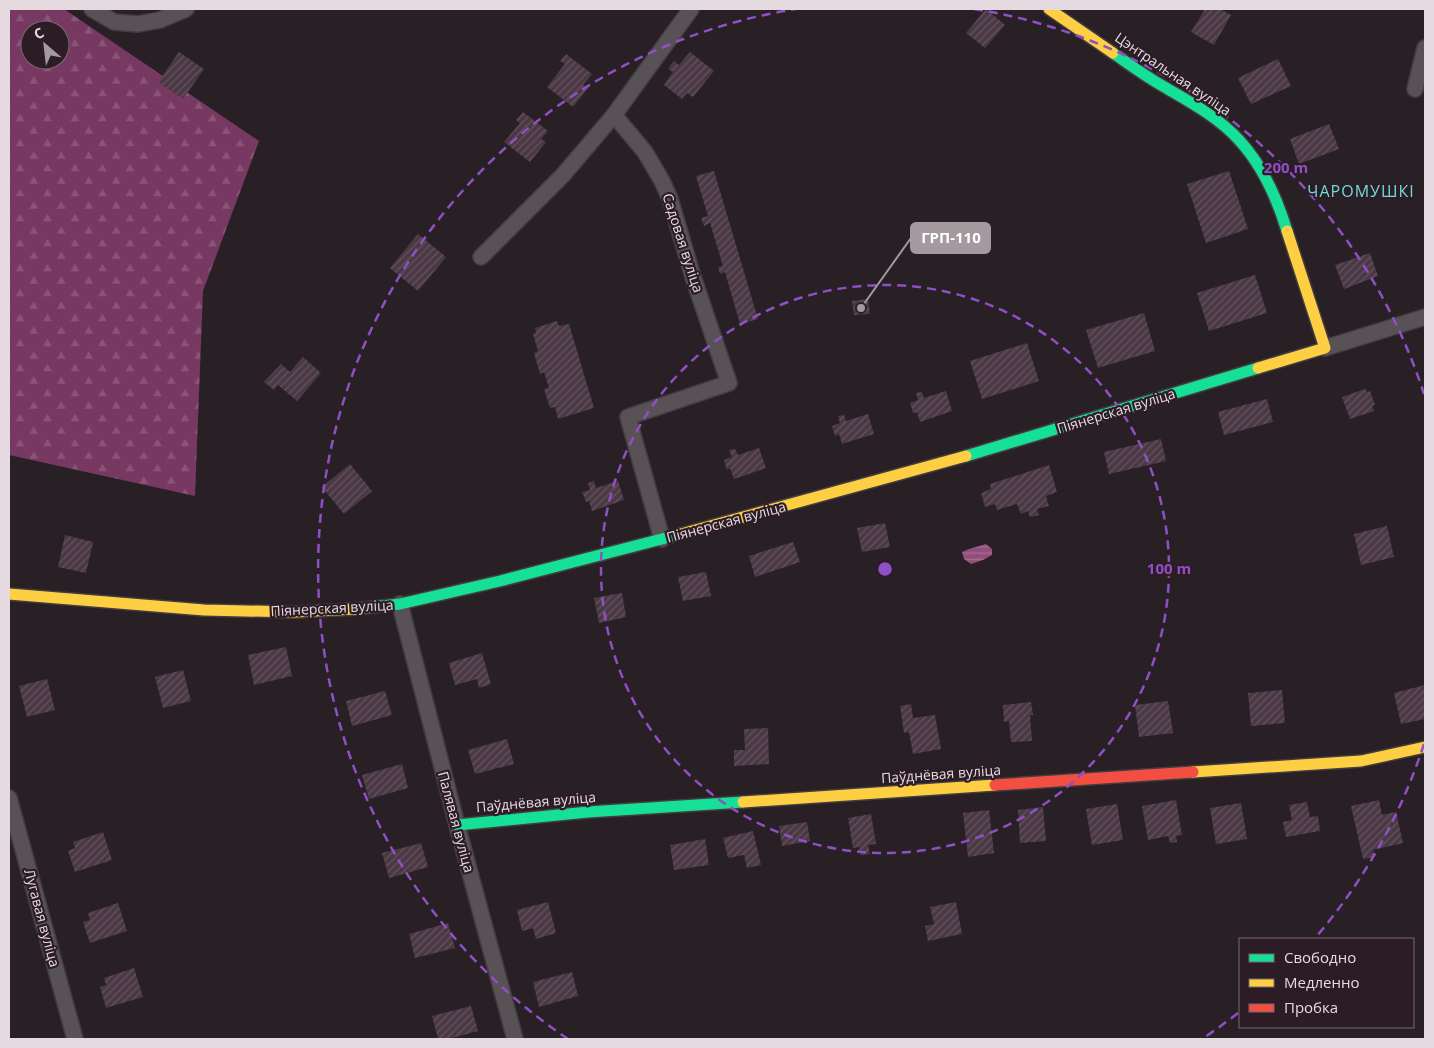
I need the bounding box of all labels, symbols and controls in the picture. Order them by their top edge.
north arrow [20,20,70,70]
text: С [30,23,47,44]
street label: Цэнтральная вуліца [1111,28,1235,120]
text: 200 m [1264,157,1308,177]
district label: ЧАРОМУШКІ [1307,180,1415,202]
street label: Садовая вуліца [658,191,708,295]
callout: ГРП-110 [911,223,990,253]
text: ГРП-110 [921,227,981,247]
street label: Піянерская вуліца [1054,383,1177,438]
street label: Піянерская вуліца [664,496,788,547]
text: 100 m [1147,558,1191,578]
centre of rings [876,560,894,578]
street label: Піянерская вуліца [270,595,394,620]
street label: Паўднёвая вуліца [880,760,1002,787]
street label: Палявая вуліца [434,769,479,875]
street label: Паўднёвая вуліца [475,787,597,816]
street label: Лугавая вуліца [20,867,65,969]
legend [1239,938,1414,1028]
text: Свободно [1284,947,1356,967]
text: Медленно [1284,972,1360,992]
text: Пробка [1284,997,1338,1017]

